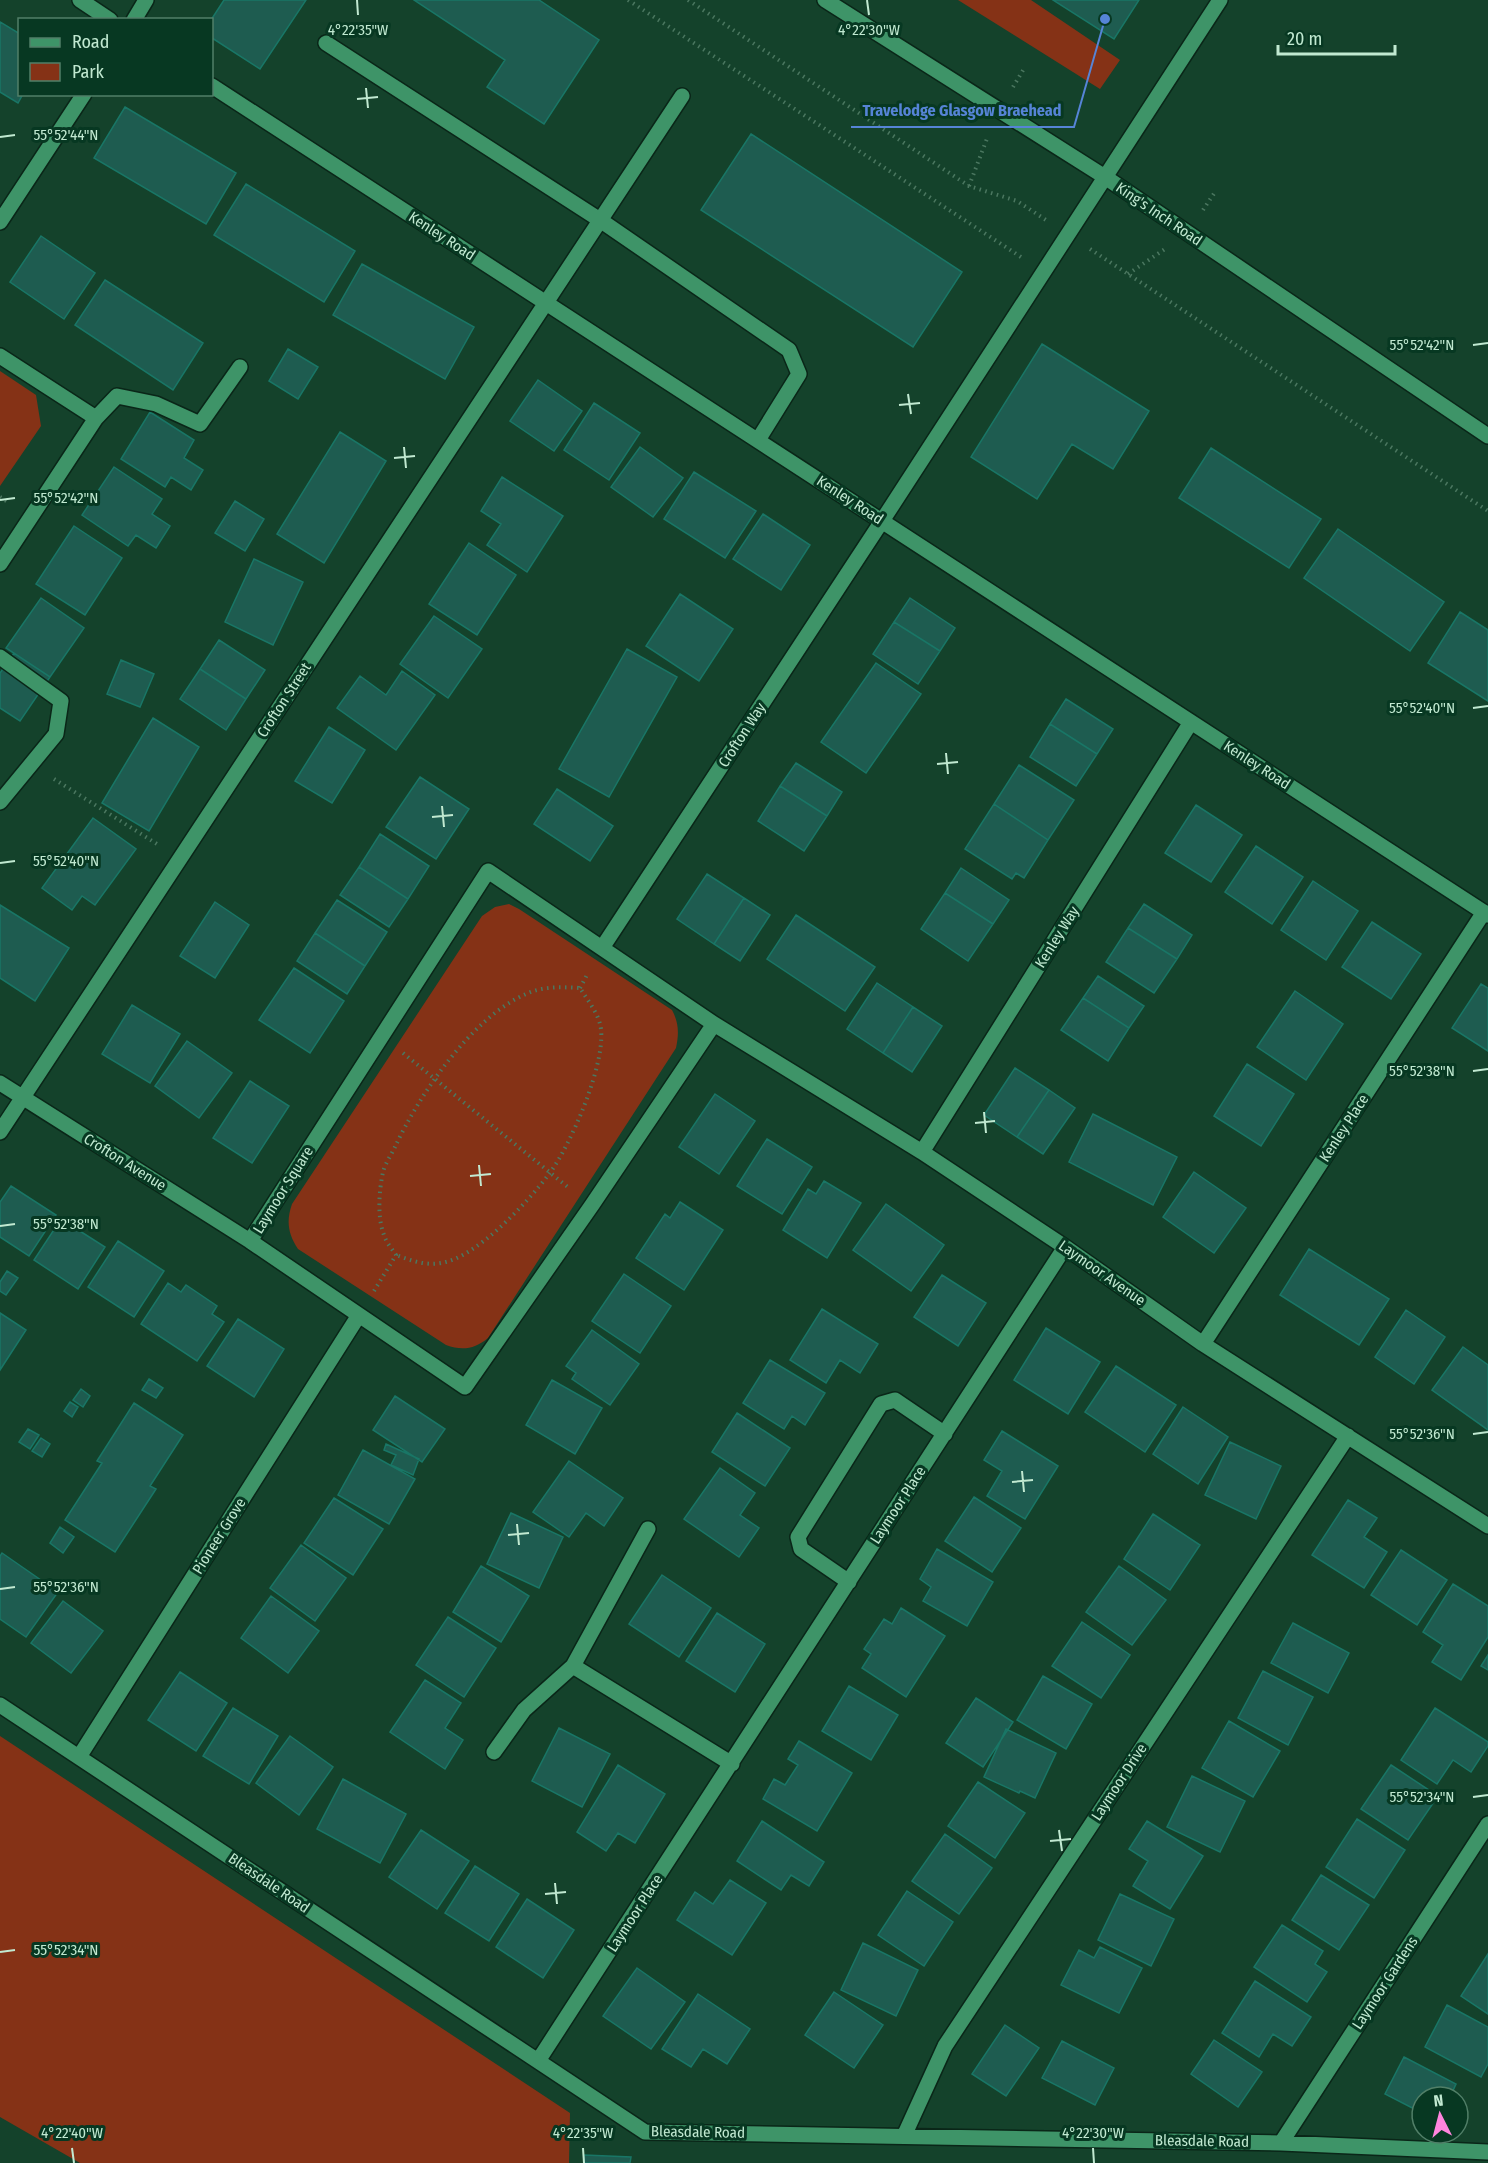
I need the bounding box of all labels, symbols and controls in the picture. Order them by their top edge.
legend [18,18,213,96]
scale bar [1278,18,1395,56]
text: 4°22'35"W [328,21,388,39]
text: 4°22'30"W [838,21,900,39]
text: 20 m [1287,28,1322,50]
text: Road [72,31,109,53]
text: Park [72,61,105,83]
callout: Travelodge Glasgow Braehead [851,93,1074,127]
text: Travelodge Glasgow Braehead [862,101,1062,120]
text: 55°52'44"N [34,126,98,144]
street label: King's Inch Road [1112,179,1206,249]
street label: Kenley Road [405,208,479,264]
text: 55°52'42"N [1390,336,1454,354]
street label: Kenley Road [813,472,887,528]
text: 55°52'42"N [34,489,98,507]
street label: Crofton Street [253,659,315,741]
street label: Crofton Way [714,699,770,771]
text: 55°52'40"N [1389,699,1455,717]
street label: Kenley Road [1220,737,1294,793]
text: 55°52'40"N [33,852,99,870]
street label: Kenley Way [1031,903,1083,971]
text: 55°52'38"N [1389,1062,1455,1080]
street label: Kenley Place [1315,1091,1373,1165]
street label: Crofton Avenue [80,1130,170,1194]
street label: Laymoor Square [249,1143,317,1237]
text: 55°52'38"N [33,1215,99,1233]
street label: Laymoor Avenue [1055,1237,1149,1309]
text: 55°52'36"N [1389,1425,1455,1443]
street label: Laymoor Place [866,1463,930,1547]
street label: Pioneer Grove [189,1495,249,1577]
text: 55°52'36"N [33,1578,99,1596]
street label: Laymoor Drive [1087,1740,1151,1824]
text: 55°52'34"N [1390,1788,1454,1806]
street label: Bleasdale Road [225,1849,313,1917]
street label: Laymoor Place [603,1871,667,1955]
street label: Laymoor Gardens [1348,1933,1422,2033]
text: 55°52'34"N [34,1941,98,1959]
north arrow [1410,2085,1470,2145]
text: N [1433,2091,1444,2111]
street label: Bleasdale Road [651,2122,745,2142]
text: 4°22'40"W [41,2124,103,2142]
text: 4°22'35"W [553,2124,613,2142]
text: 4°22'30"W [1062,2124,1124,2142]
street label: Bleasdale Road [1155,2131,1249,2151]

